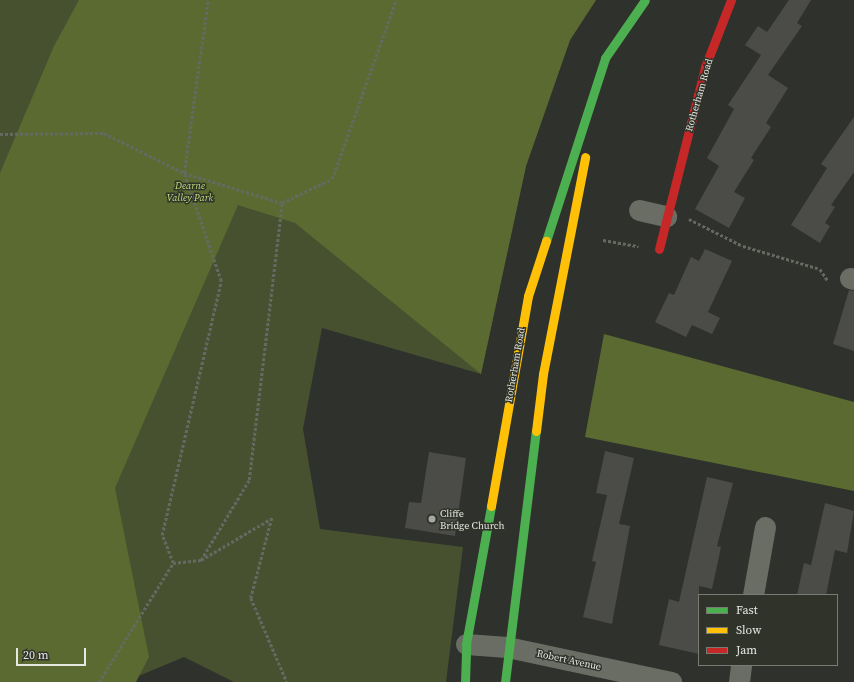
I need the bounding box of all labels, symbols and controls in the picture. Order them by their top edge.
street label: Rotherham Road [683,57,715,133]
park label: Dearne Valley Park [167,179,213,202]
street label: Rotherham Road [503,327,527,403]
place label: Cliffe Bridge Church [440,507,505,530]
marker: Cliffe Bridge Church [427,514,437,524]
legend [698,594,838,666]
text: Fast [736,602,758,618]
text: Slow [736,622,761,638]
scale bar [18,640,88,666]
text: Jam [736,642,757,658]
text: 20 m [23,647,49,663]
street label: Robert Avenue [536,647,602,673]

